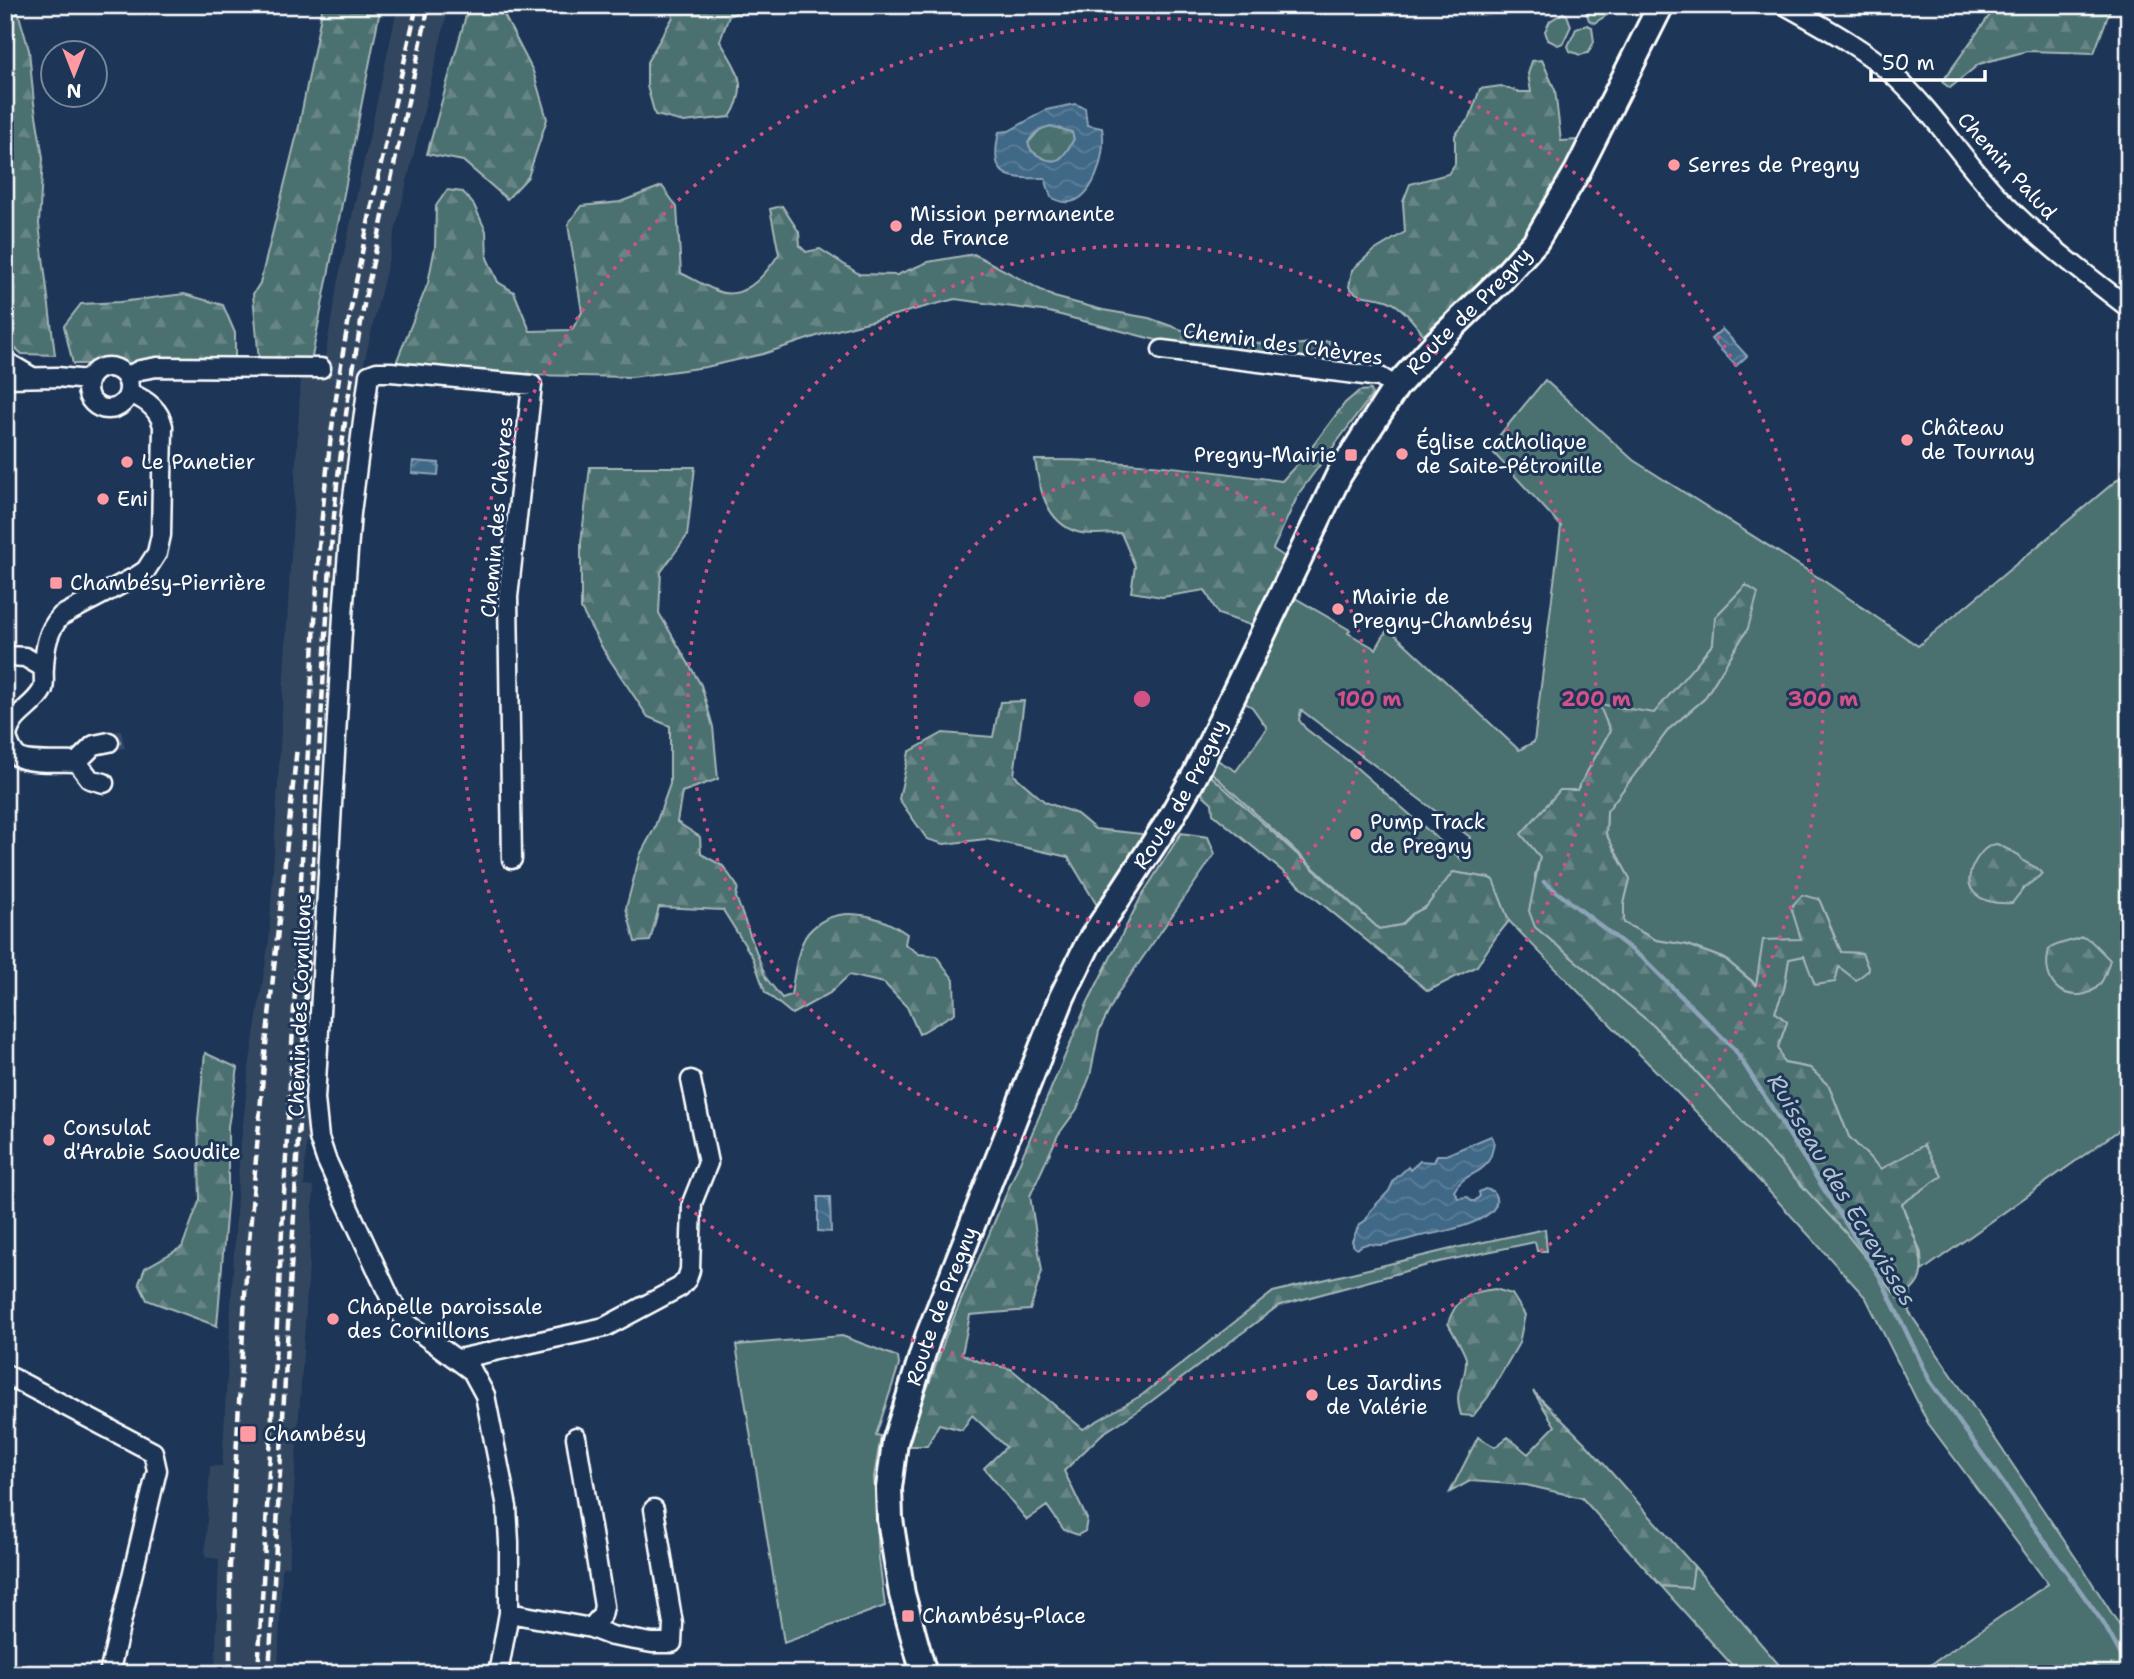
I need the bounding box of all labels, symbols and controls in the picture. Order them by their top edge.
north arrow [38,38,108,108]
scale bar [1871,38,1985,82]
text: 50 m [1882,49,1935,77]
text: N [66,78,82,103]
street label: Chemin Palud [1951,106,2063,226]
place label: Serres de Pregny [1688,151,1860,179]
marker: Serres de Pregny [1666,157,1682,173]
place label: Mission permanente de France [910,200,1115,252]
marker: Mission permanente de France [888,218,904,234]
street label: Route de Pregny [1400,241,1538,381]
street label: Chemin des Chèvres [1181,316,1385,372]
place label: Château de Tournay [1921,414,2035,466]
street label: Chemin des Chèvres [474,415,520,619]
place label: Église catholique de Saite-Pétronille [1416,427,1603,480]
marker: Château de Tournay [1899,432,1915,448]
place label: Pregny-Mairie [1194,441,1337,469]
marker: Église catholique de Saite-Pétronille [1394,446,1410,462]
marker: Pregny-Mairie [1343,447,1359,463]
place label: Le Panetier [141,448,256,476]
marker: Le Panetier [119,454,135,470]
place label: Eni [117,485,148,513]
marker: Eni [95,491,111,507]
place label: Chambésy-Pierrière [70,569,266,597]
marker: Chambésy-Pierrière [48,575,64,591]
place label: Mairie de Pregny-Chambésy [1352,583,1533,635]
marker: Mairie de Pregny-Chambésy [1330,601,1346,617]
text: 100 m [1337,685,1401,713]
text: 200 m [1561,685,1631,713]
text: 300 m [1788,685,1858,713]
centre of rings [1130,687,1154,711]
street label: Route de Pregny [1127,715,1234,875]
place label: Pump Track de Pregny [1370,808,1486,860]
marker: Pump Track de Pregny [1348,826,1364,842]
street label: Chemin des Cornillons [282,893,318,1117]
water label: Ruisseau des Ecrevisses [1761,1068,1923,1312]
place label: Consulat d'Arabie Saoudite [63,1114,241,1166]
marker: Consulat d'Arabie Saoudite [41,1132,57,1148]
street label: Route de Pregny [899,1222,984,1389]
place label: Chapelle paroissale des Cornillons [347,1293,543,1345]
marker: Chapelle paroissale des Cornillons [325,1311,341,1327]
place label: Les Jardins de Valérie [1326,1369,1442,1421]
marker: Les Jardins de Valérie [1304,1387,1320,1403]
place label: Chambésy [264,1420,367,1448]
marker: Chambésy [238,1424,258,1444]
place label: Chambésy-Place [922,1602,1086,1630]
marker: Chambésy-Place [900,1608,916,1624]

